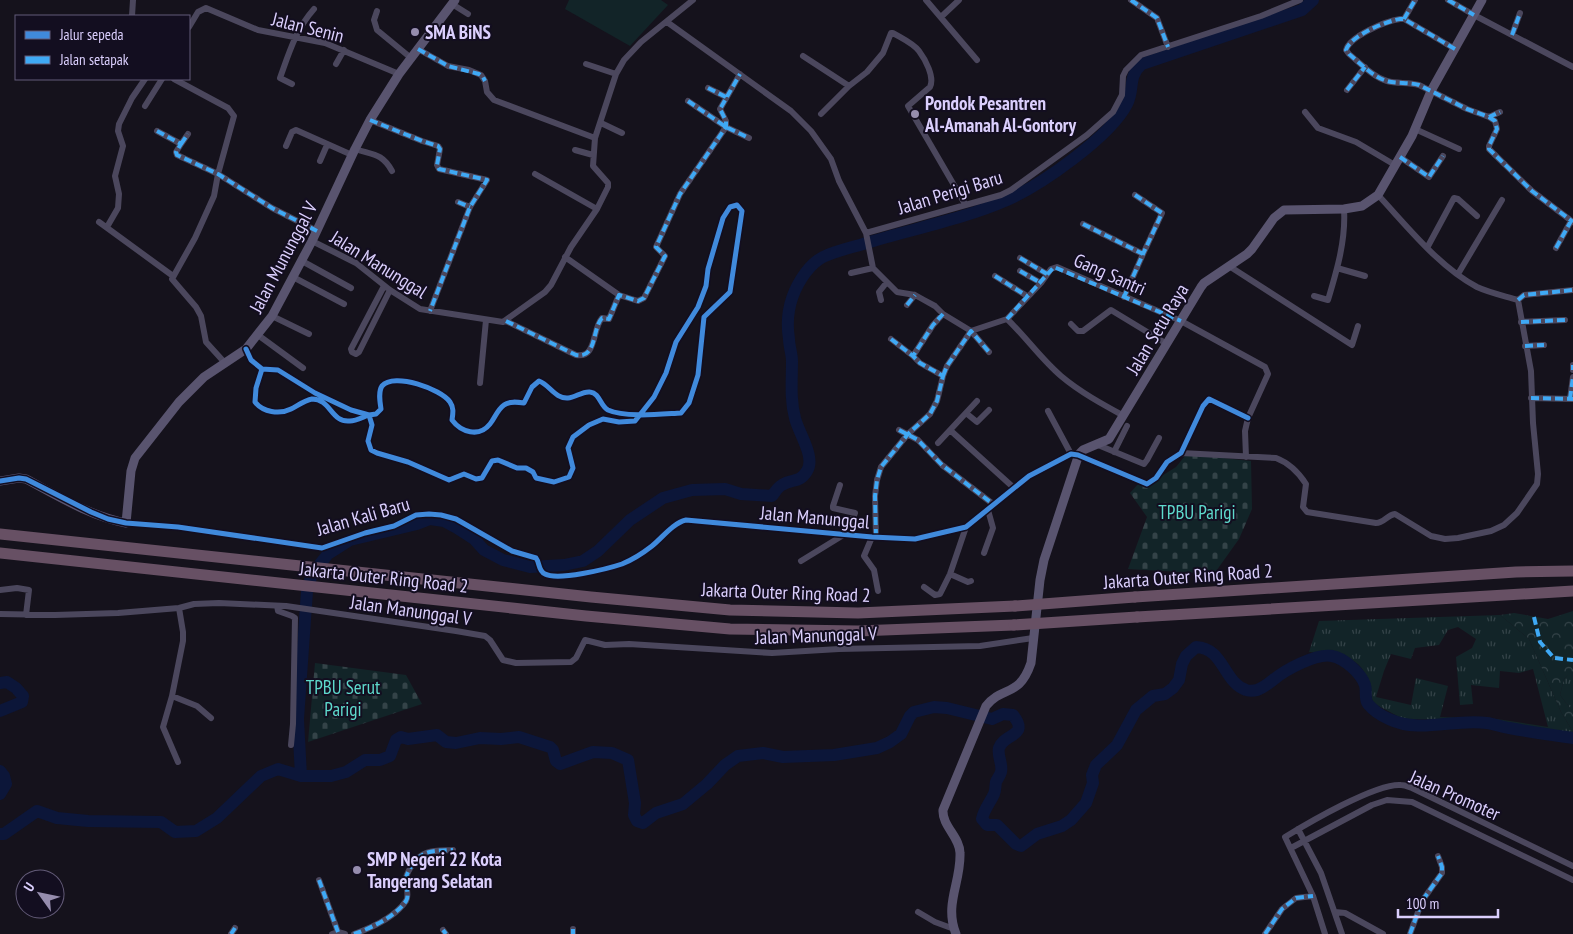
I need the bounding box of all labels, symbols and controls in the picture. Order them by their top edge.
street label: Jalan Senin [269,6,346,48]
legend [15,15,190,80]
place label: SMA BiNS [425,20,491,44]
text: Jalur sepeda [59,25,123,44]
marker: SMA BiNS [409,26,421,38]
text: Jalan setapak [59,50,129,69]
place label: Pondok Pesantren Al-Amanah Al-Gontory [924,91,1076,137]
marker: Pondok Pesantren Al-Amanah Al-Gontory [909,108,921,120]
street label: Jalan Perigi Baru [894,165,1005,220]
street label: Jalan Mununggal V [243,197,322,318]
street label: Jalan Manunggal [325,224,432,304]
street label: Gang Santri [1070,248,1150,300]
street label: Jalan Setu Raya [1120,279,1193,380]
street label: Jalan Kali Baru [313,491,412,541]
street label: Jalan Manunggal [758,500,871,534]
park label: TPBU Parigi [1158,500,1236,524]
street label: Jakarta Outer Ring Road 2 [298,556,469,598]
street label: Jakarta Outer Ring Road 2 [1102,558,1273,594]
street label: Jakarta Outer Ring Road 2 [700,577,871,607]
street label: Jalan Manunggal V [348,589,473,630]
street label: Jalan Manunggal V [754,621,878,649]
park label: TPBU Serut Parigi [306,675,381,721]
street label: Jalan Promoter [1405,764,1505,826]
place label: SMP Negeri 22 Kota Tangerang Selatan [367,847,502,893]
marker: SMP Negeri 22 Kota Tangerang Selatan [351,864,363,876]
north arrow [15,869,65,919]
text: U [20,879,39,895]
scale bar [1398,886,1498,918]
text: 100 m [1406,894,1439,913]

